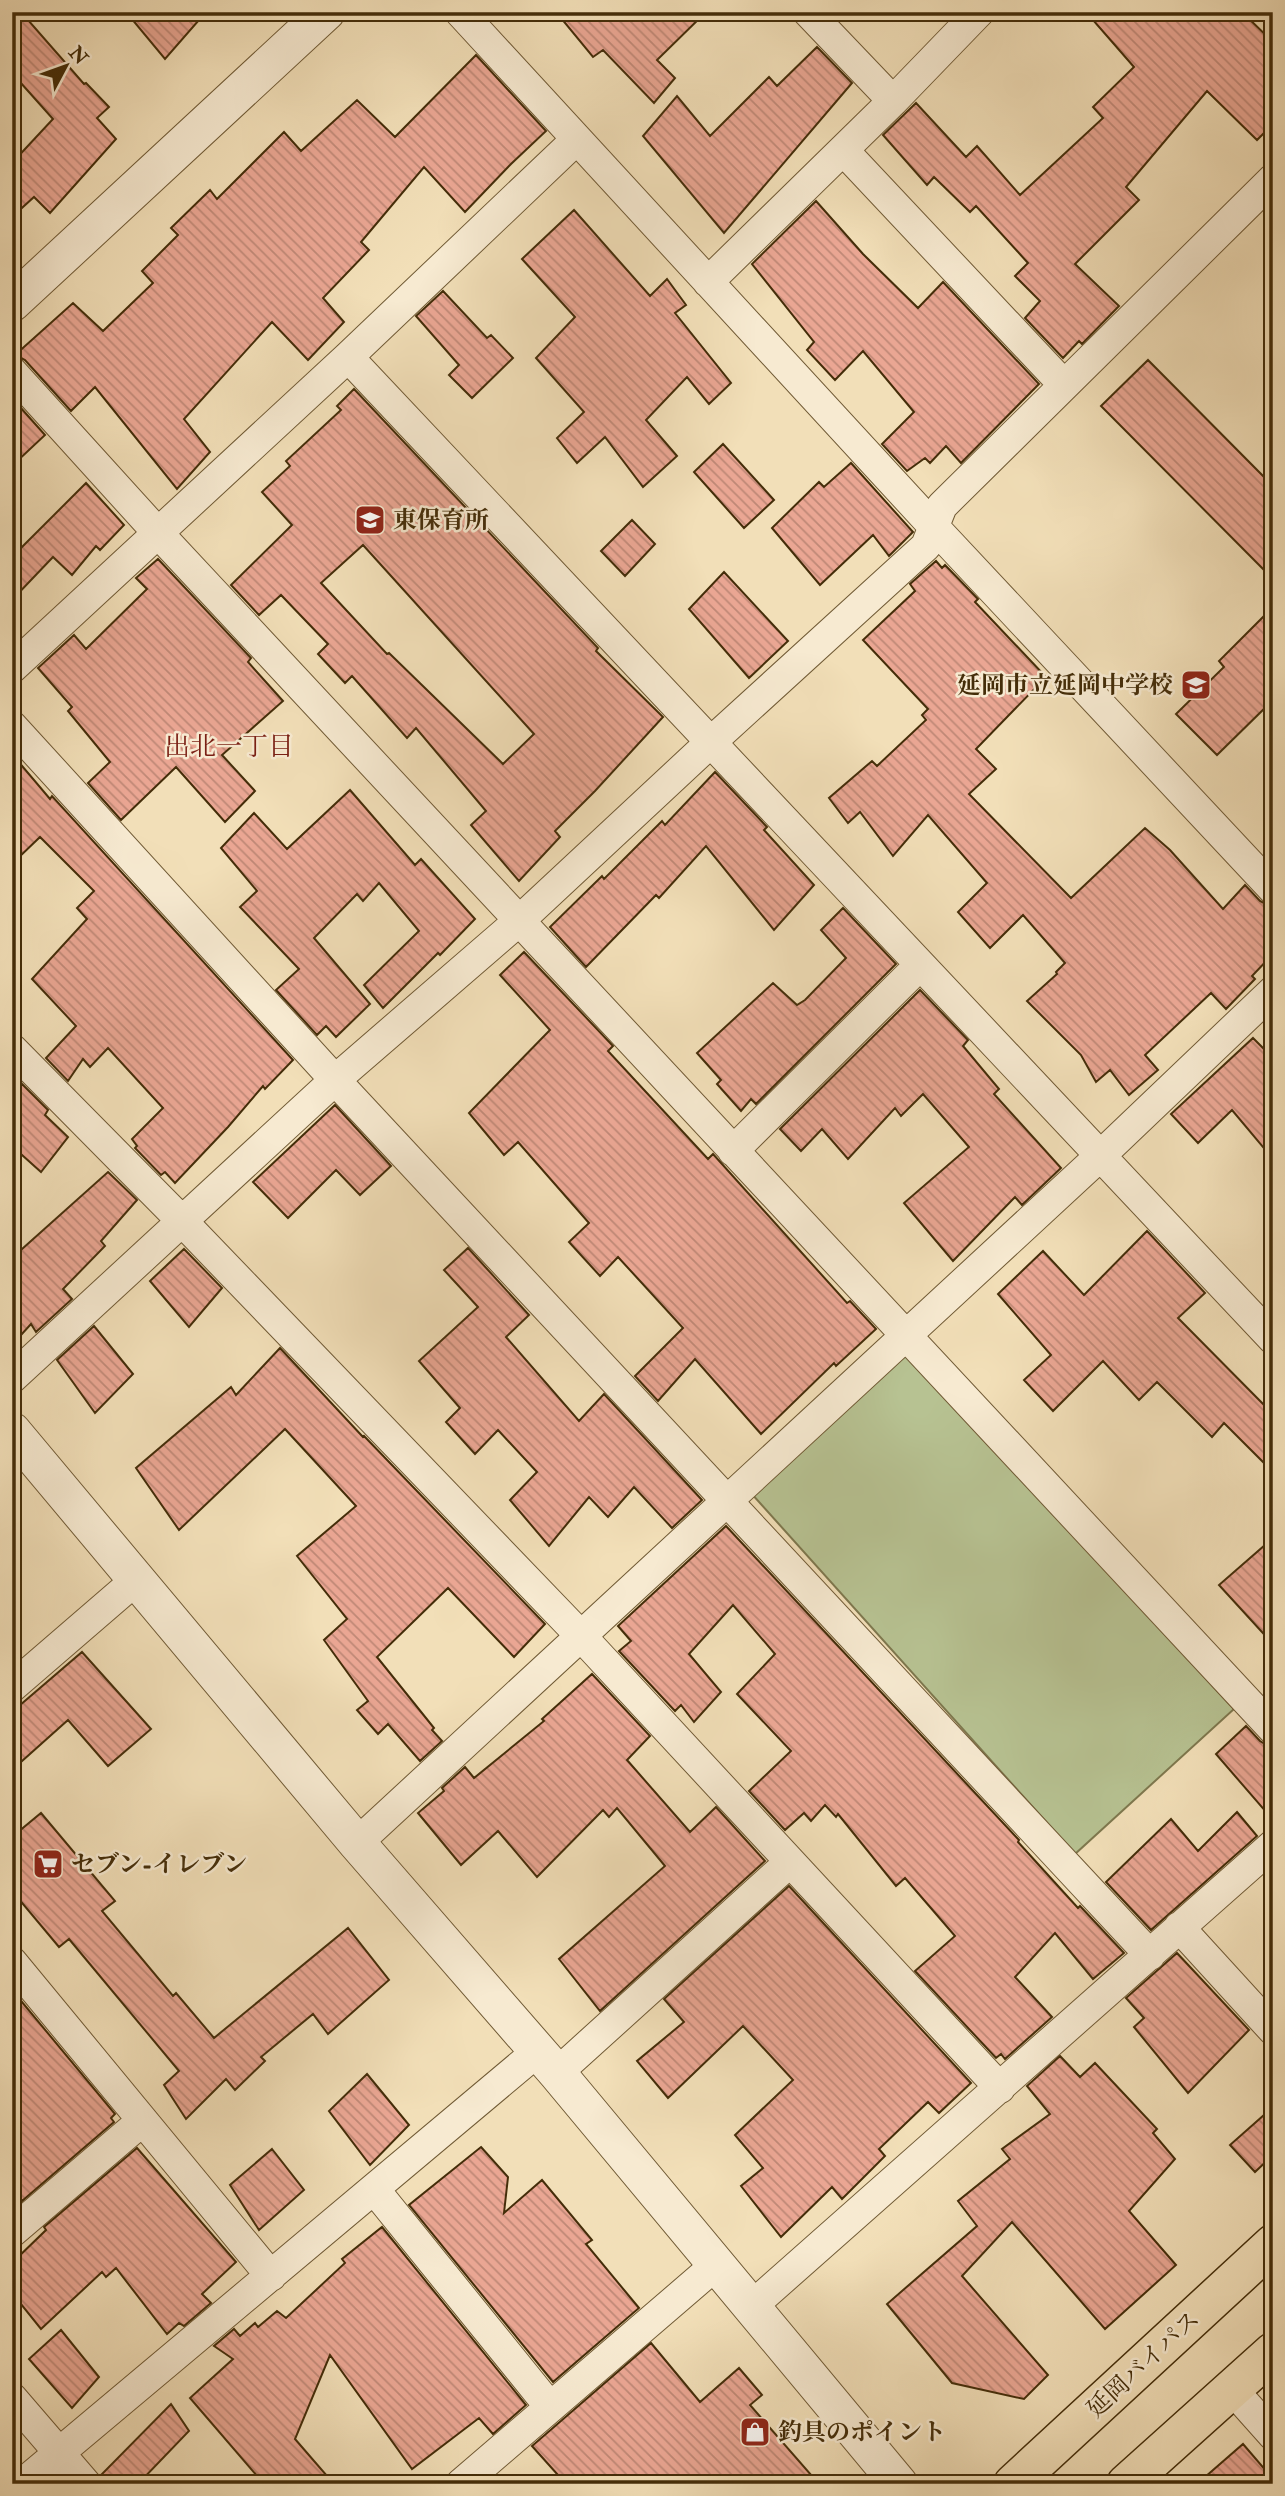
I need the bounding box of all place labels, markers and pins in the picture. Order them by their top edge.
school or university icon: 東保育所 [353,503,387,537]
place label: 東保育所 [393,505,489,536]
school or university icon: 延岡市立延岡中学校 [1179,668,1213,702]
place label: 延岡市立延岡中学校 [957,670,1173,701]
supermarket icon: セブン-イレブン [31,1847,65,1881]
place label: セブン-イレブン [71,1849,247,1880]
shop icon: 釣具のポイント [738,2415,772,2449]
place label: 釣具のポイント [778,2417,946,2448]

